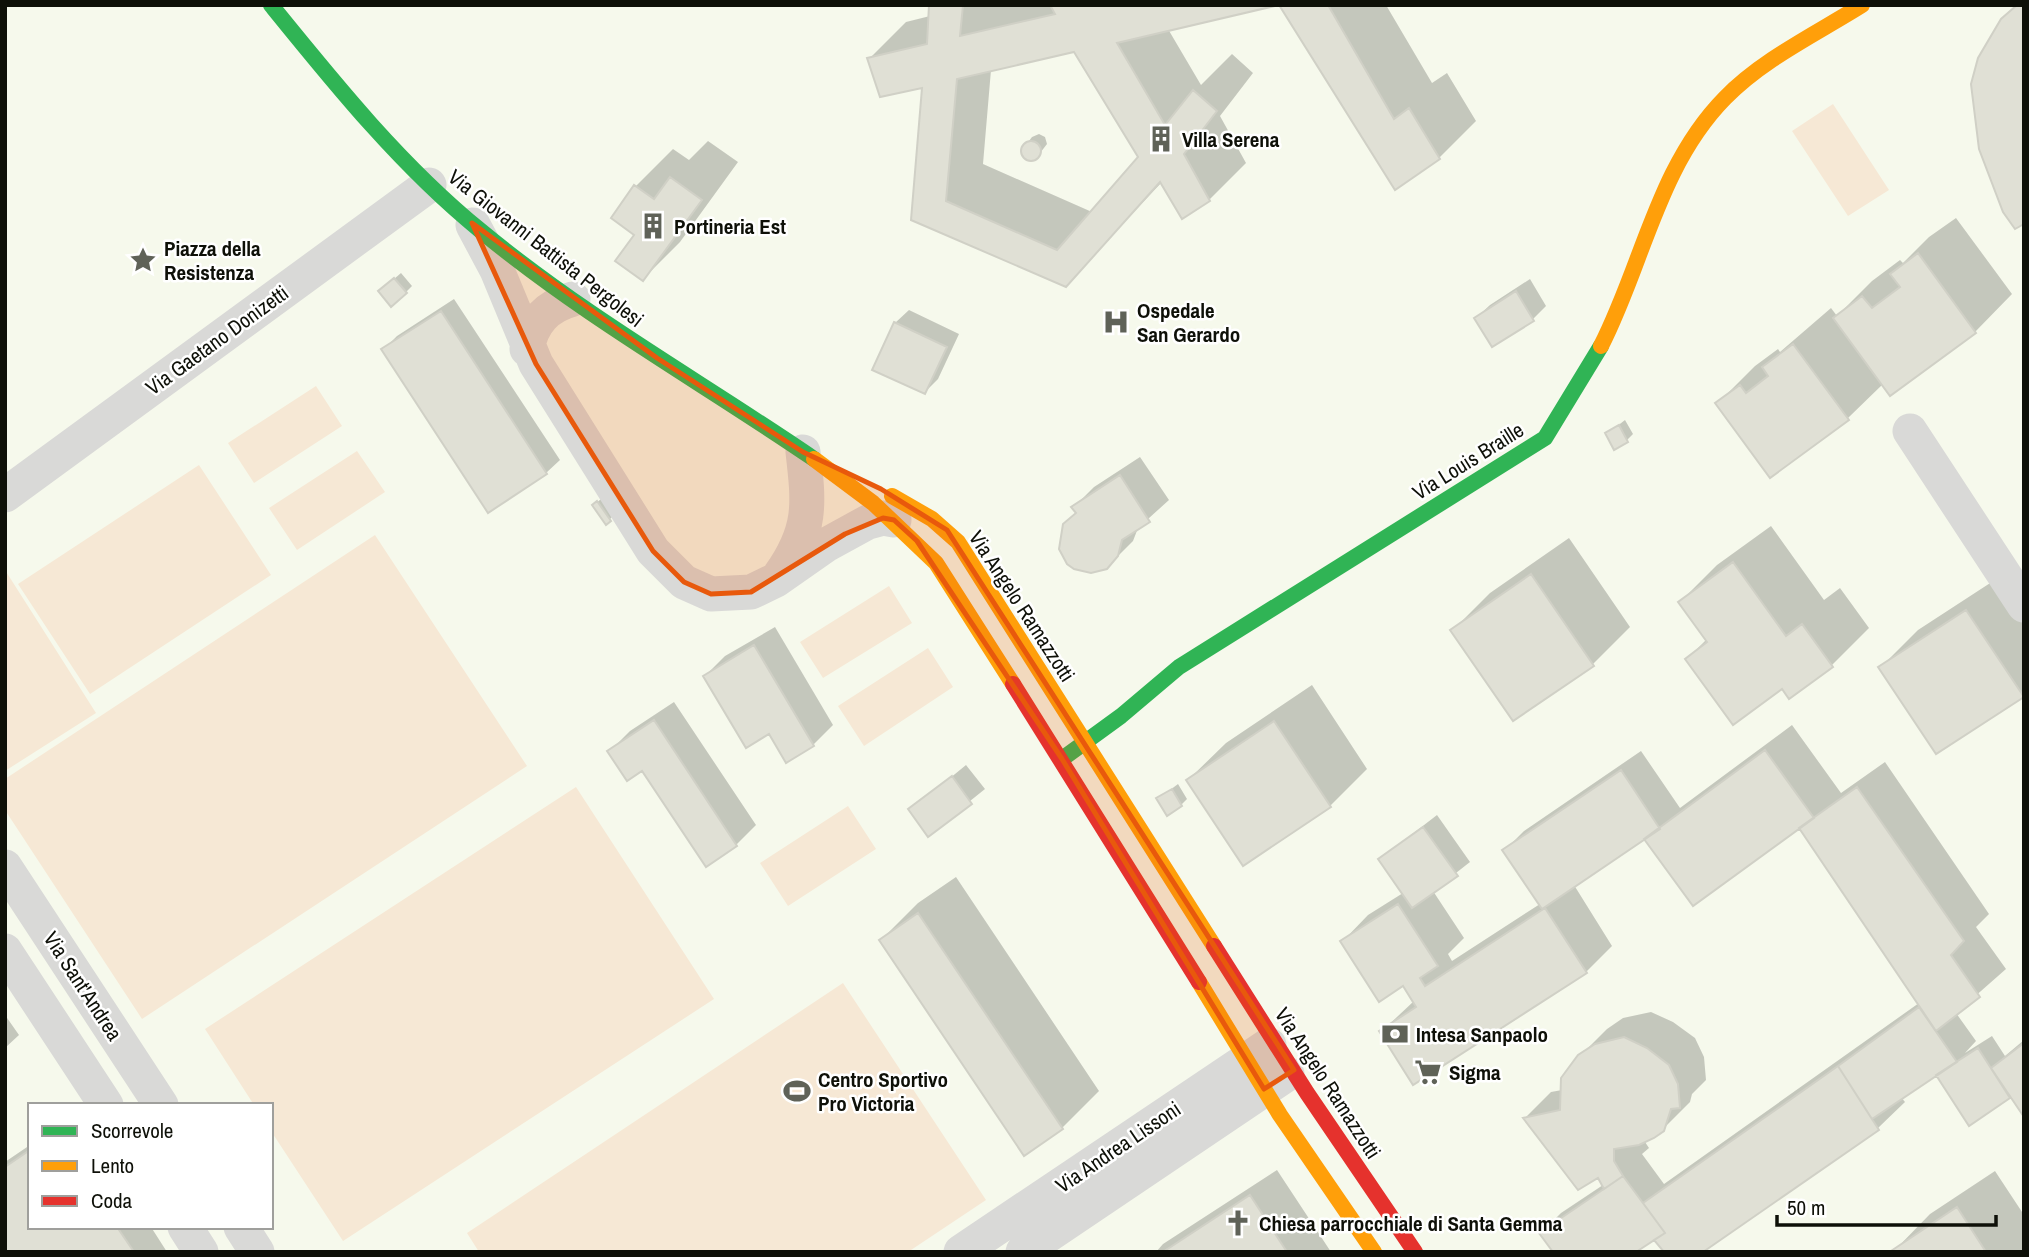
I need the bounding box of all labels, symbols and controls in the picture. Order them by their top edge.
building icon: Villa Serena [1146,124,1176,154]
place label: Villa Serena [1182,125,1280,154]
street label: Via Giovanni Battista Pergolesi [442,162,650,334]
building icon: Portineria Est [638,211,668,241]
place label: Portineria Est [674,212,786,241]
place label: Piazza della Resistenza [164,234,261,287]
place icon: Piazza della Resistenza [128,245,158,275]
street label: Via Gaetano Donizetti [140,278,294,402]
place label: Ospedale San Gerardo [1137,296,1240,349]
hospital icon: Ospedale San Gerardo [1101,307,1131,337]
street label: Via Louis Braille [1407,415,1529,507]
street label: Via Angelo Ramazzotti [962,525,1082,687]
street label: Via Sant'Andrea [37,926,129,1046]
street label: Via Angelo Ramazzotti [1268,1002,1388,1164]
bank icon: Intesa Sanpaolo [1380,1019,1410,1049]
place label: Intesa Sanpaolo [1416,1020,1548,1049]
supermarket icon: Sigma [1413,1057,1443,1087]
place label: Sigma [1449,1058,1501,1087]
place label: Centro Sportivo Pro Victoria [818,1065,948,1118]
sports icon: Centro Sportivo Pro Victoria [782,1076,812,1106]
street label: Via Andrea Lissoni [1050,1094,1186,1200]
legend [28,1103,273,1229]
text: Scorrevole [91,1116,173,1145]
text: Lento [91,1151,134,1180]
scale bar [1777,1184,1996,1228]
text: Coda [91,1186,133,1215]
text: 50 m [1787,1193,1825,1222]
church icon: Chiesa parrocchiale di Santa Gemma [1223,1208,1253,1238]
place label: Chiesa parrocchiale di Santa Gemma [1259,1209,1563,1238]

